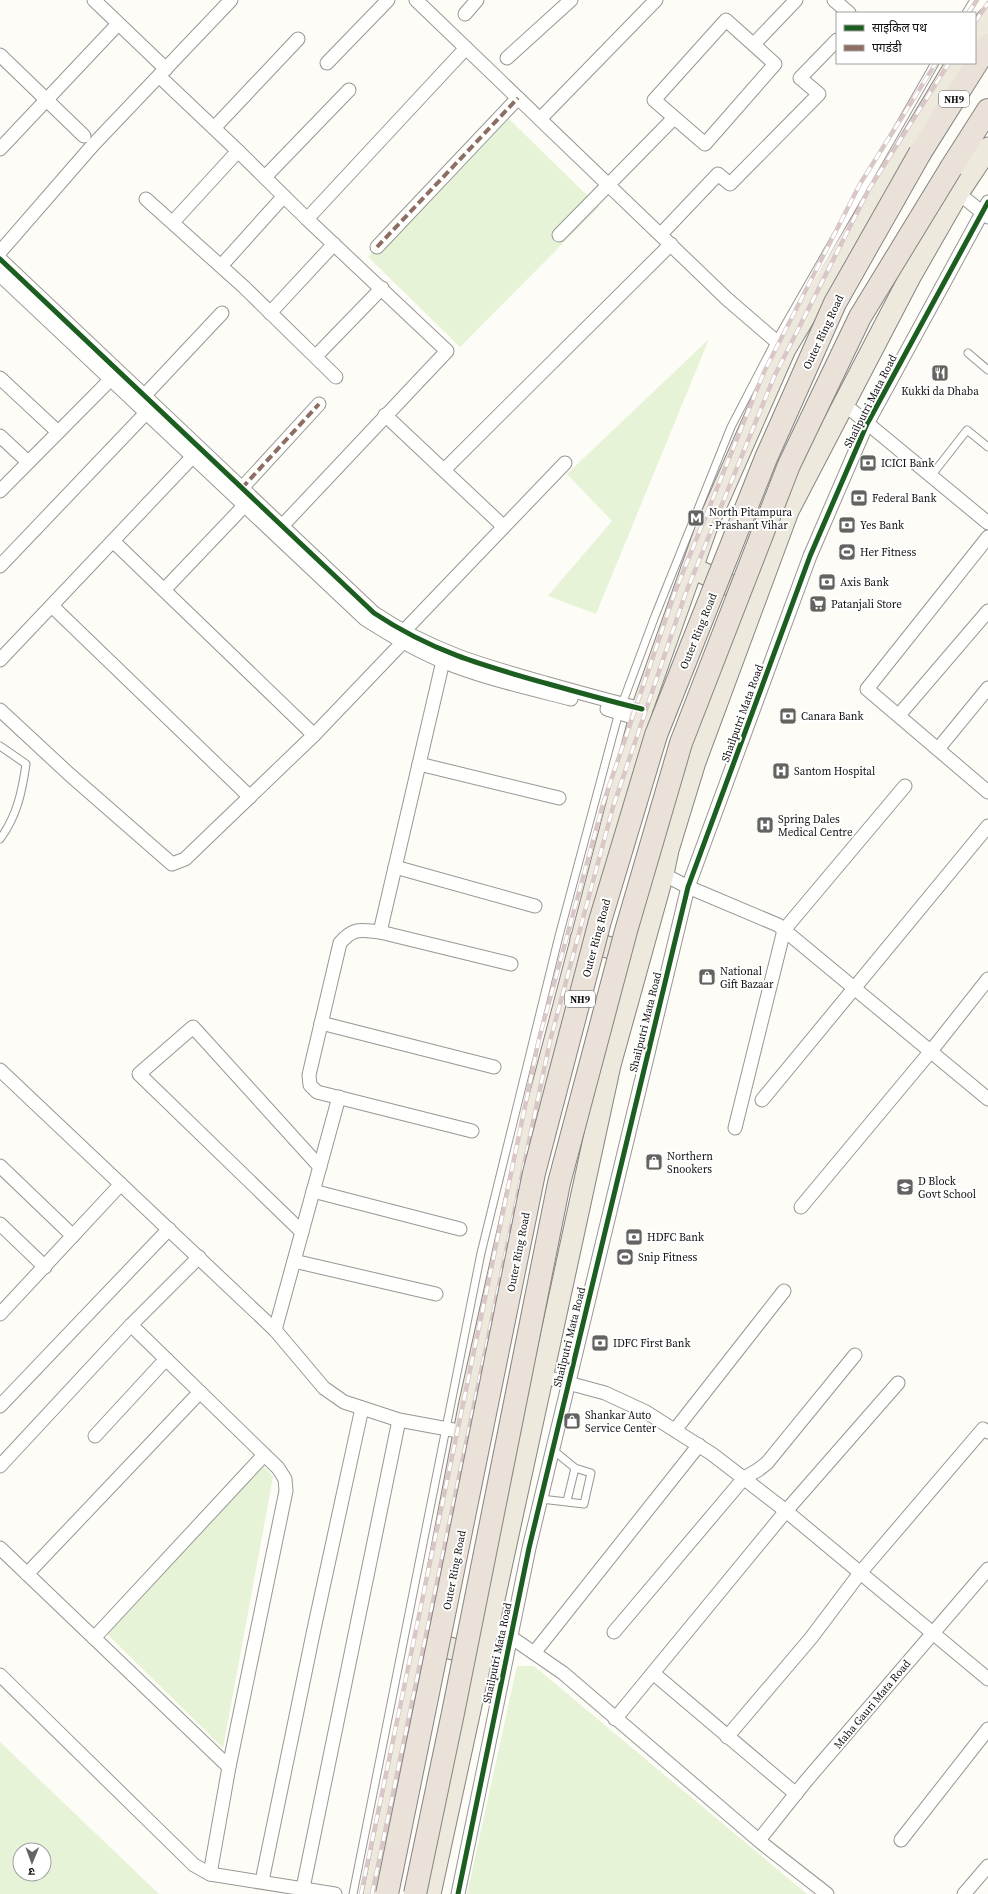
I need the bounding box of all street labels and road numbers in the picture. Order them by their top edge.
road number: NH9 [939,91,969,107]
street label: Outer Ring Road [800,292,848,372]
street label: Shailputri Mata Road [840,351,901,450]
street label: Outer Ring Road [676,590,721,671]
street label: Shailputri Mata Road [718,662,767,764]
street label: Outer Ring Road [579,896,614,979]
street label: Shailputri Mata Road [626,970,665,1074]
road number: NH9 [565,991,595,1007]
street label: Outer Ring Road [503,1210,534,1293]
street label: Shailputri Mata Road [550,1285,589,1389]
street label: Outer Ring Road [439,1528,470,1611]
street label: Shailputri Mata Road [479,1601,516,1705]
street label: Maha Gauri Mata Road [831,1656,915,1752]

